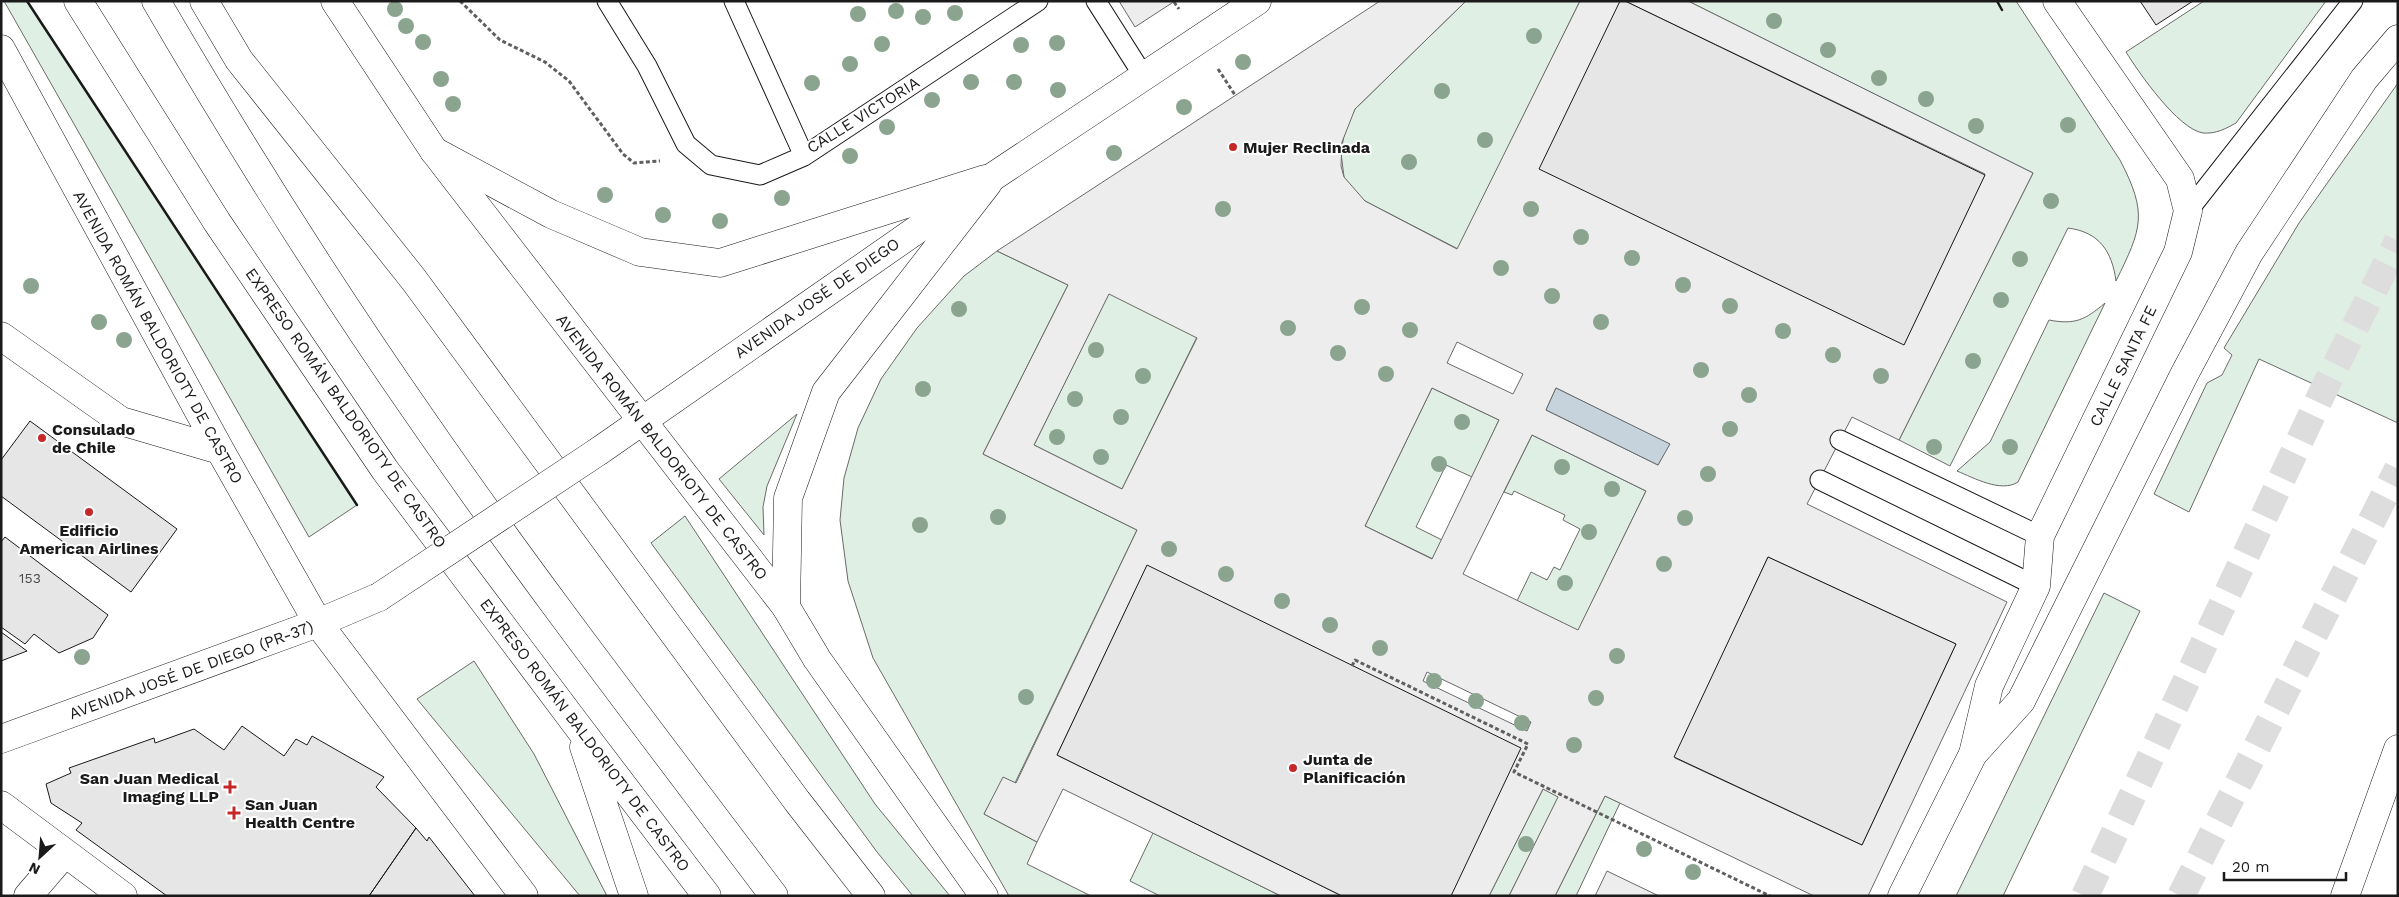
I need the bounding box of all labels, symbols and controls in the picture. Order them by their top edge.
street label: CALLE VICTORIA [803,73,923,157]
place label: Mujer Reclinada [1243,138,1371,157]
marker: Mujer Reclinada [1227,141,1239,153]
street label: AVENIDA ROMÁN BALDORIOTY DE CASTRO [69,187,247,487]
street label: AVENIDA JOSÉ DE DIEGO [731,234,903,362]
street label: EXPRESO ROMÁN BALDORIOTY DE CASTRO [242,264,450,552]
street label: CALLE SANTA FE [2085,302,2161,430]
street label: AVENIDA ROMÁN BALDORIOTY DE CASTRO [552,310,772,584]
place label: Consulado de Chile [52,420,135,457]
marker: Consulado de Chile [36,432,48,444]
marker: Edificio American Airlines [83,506,95,518]
place label: Edificio American Airlines [19,521,159,558]
house number: 153 [19,570,41,586]
street label: EXPRESO ROMÁN BALDORIOTY DE CASTRO [476,595,694,875]
street label: AVENIDA JOSÉ DE DIEGO (PR-37) [66,617,316,723]
place label: Junta de Planificación [1303,750,1406,787]
marker: Junta de Planificación [1287,762,1299,774]
place label: San Juan Medical Imaging LLP [80,769,220,806]
marker: San Juan Medical Imaging LLP [223,780,237,794]
place label: San Juan Health Centre [245,795,355,832]
marker: San Juan Health Centre [227,806,241,820]
north arrow [15,832,65,882]
scale bar [2224,850,2346,882]
text: 20 m [2232,858,2270,876]
text: N [26,859,42,878]

